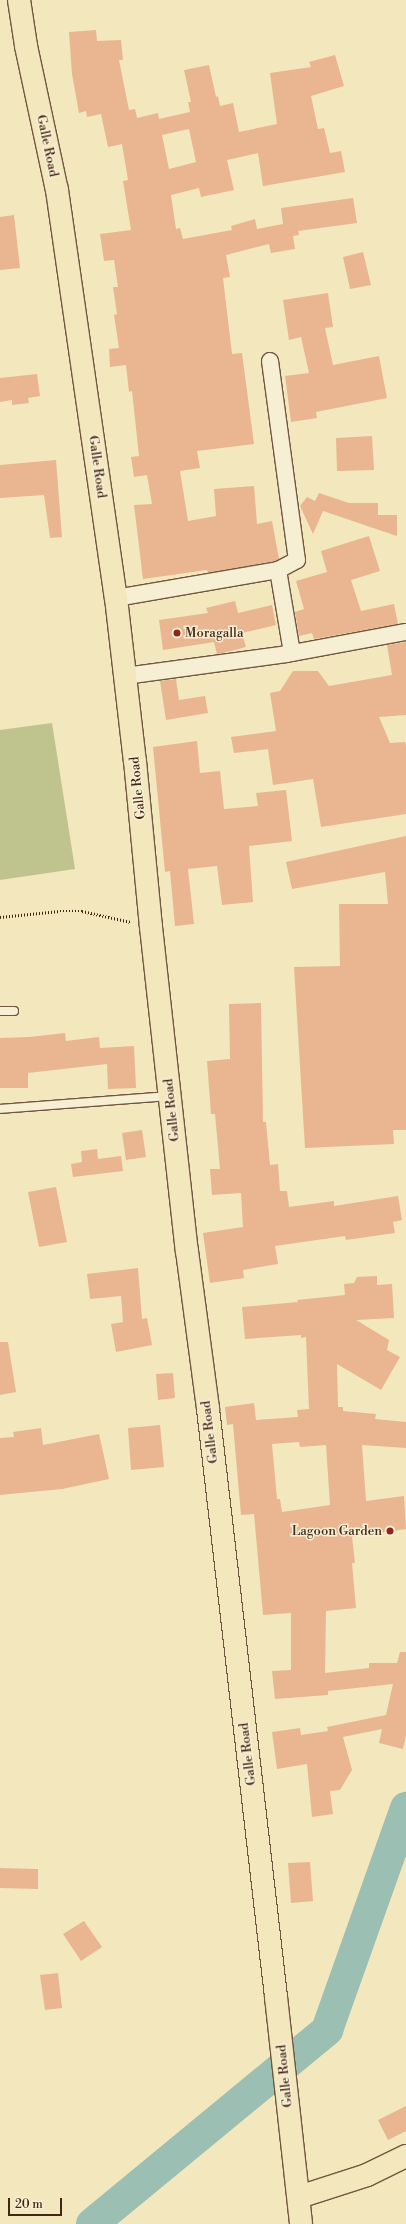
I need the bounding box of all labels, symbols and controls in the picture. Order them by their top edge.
street label: Galle Road [33,113,61,179]
street label: Galle Road [85,435,109,499]
place label: Moragalla [185,625,244,641]
marker: Moragalla [172,628,182,638]
street label: Galle Road [127,756,149,820]
street label: Galle Road [161,1078,183,1142]
street label: Galle Road [198,1400,222,1464]
place label: Lagoon Garden [292,1523,382,1539]
marker: Lagoon Garden [385,1526,395,1536]
street label: Galle Road [236,1722,260,1786]
street label: Galle Road [274,2044,296,2108]
scale bar [10,2190,64,2216]
text: 20 m [15,2197,43,2212]

